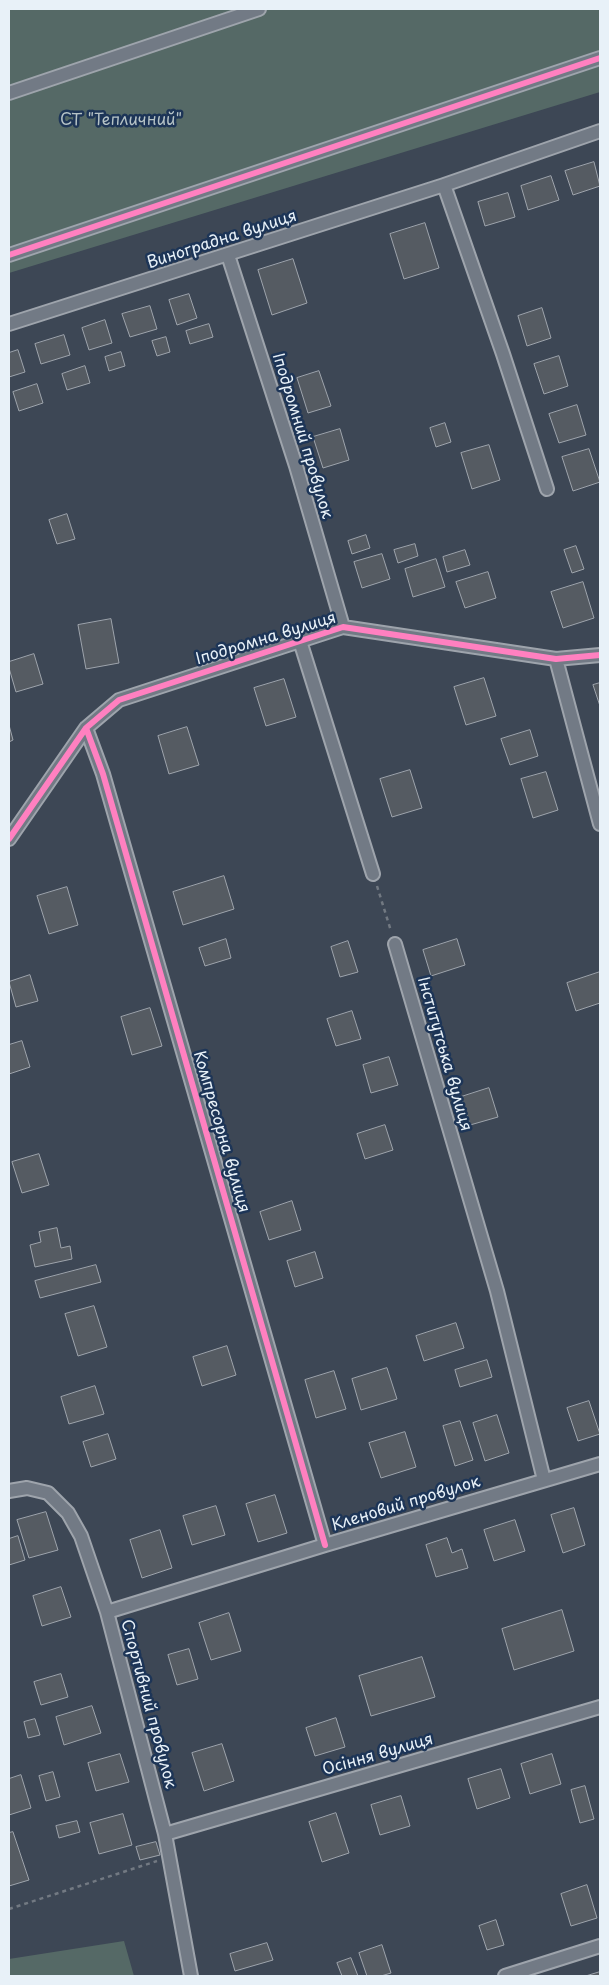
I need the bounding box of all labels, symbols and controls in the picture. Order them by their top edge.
park label: СТ "Тепличний" [60,111,182,131]
street label: Виноградна вулиця [145,207,299,273]
street label: Іподромний провулок [268,351,336,521]
street label: Іподромна вулиця [193,608,339,670]
street label: Інститутська вулиця [413,975,475,1133]
street label: Компресорна вулиця [189,1049,253,1215]
street label: Кленовий провулок [329,1472,483,1536]
street label: Спортивний провулок [116,1618,180,1790]
street label: Осіння вулиця [320,1730,436,1780]

